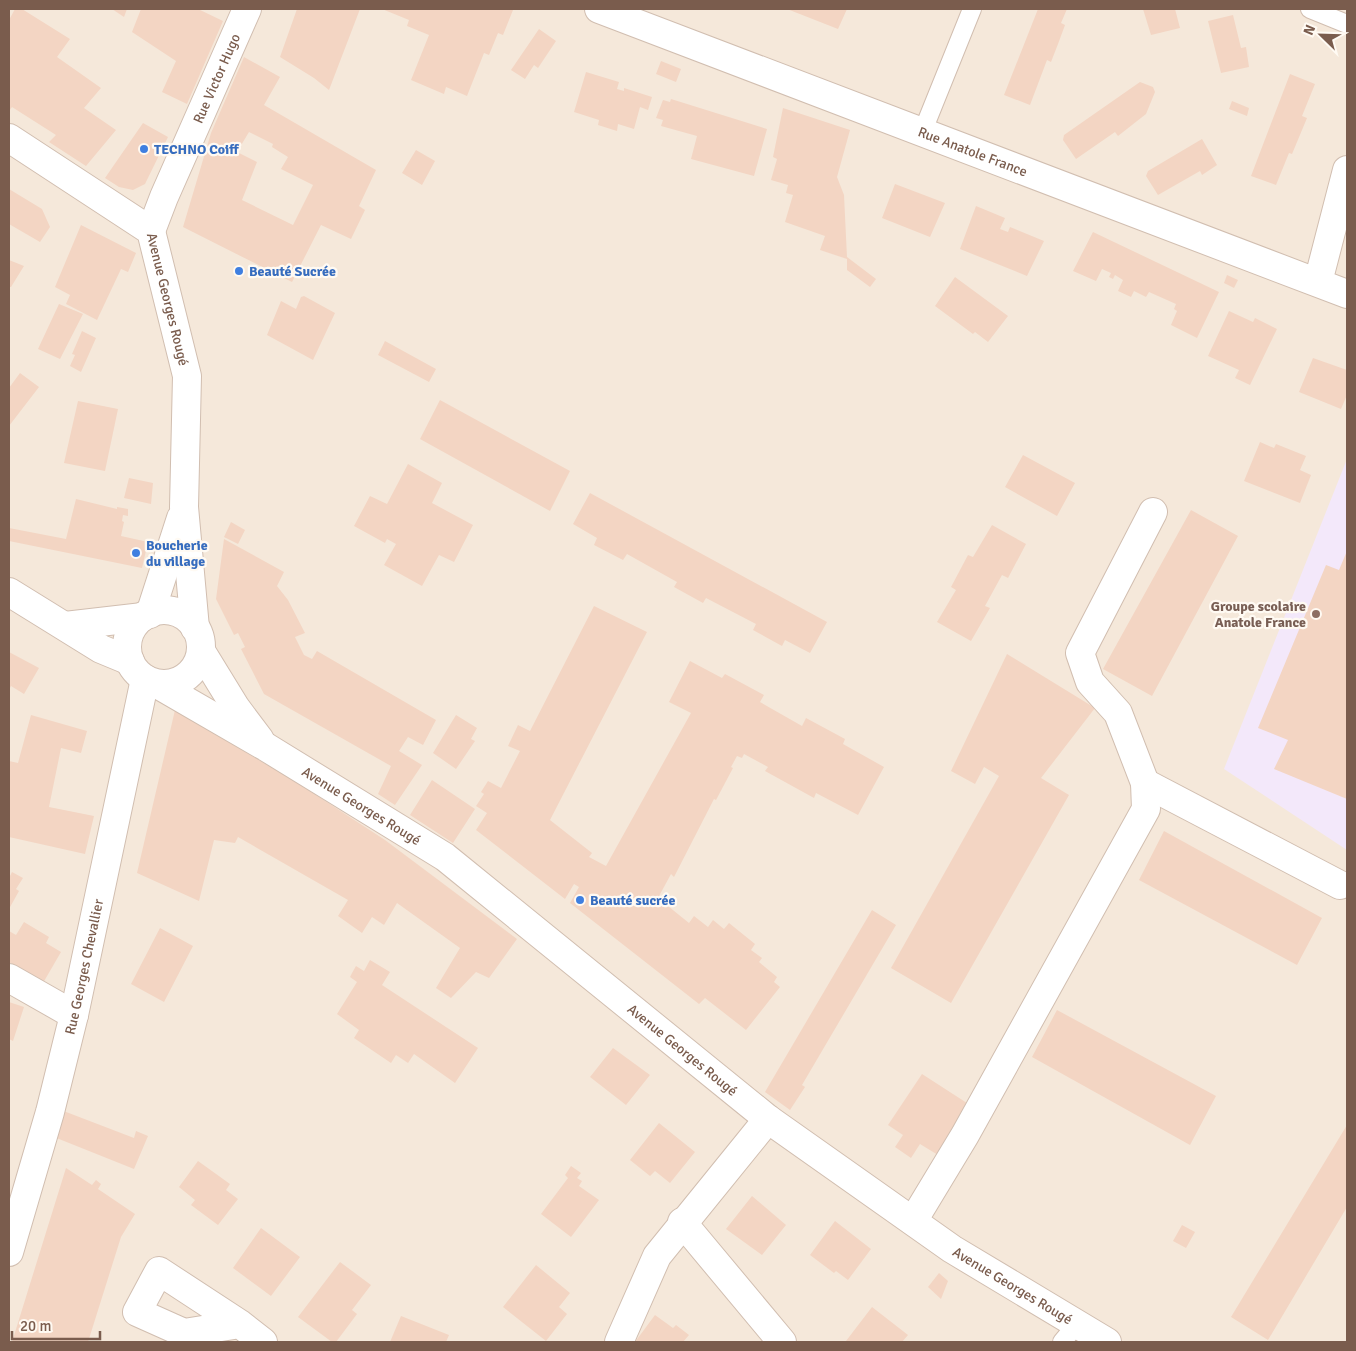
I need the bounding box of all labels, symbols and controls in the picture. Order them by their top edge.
north arrow [1296,10,1346,60]
text: N [1300,22,1319,38]
street label: Rue Victor Hugo [190,31,244,126]
street label: Rue Anatole France [916,123,1030,180]
place label: TECHNO Coiff [154,141,239,158]
marker: TECHNO Coiff [138,143,150,155]
street label: Avenue Georges Rougé [143,231,192,368]
place label: Beauté Sucrée [249,263,336,280]
marker: Beauté Sucrée [233,265,245,277]
place label: Boucherie du village [146,537,208,570]
marker: Boucherie du village [130,547,142,559]
place label: Groupe scolaire Anatole France [1211,598,1306,631]
marker: Groupe scolaire Anatole France [1310,608,1322,620]
street label: Avenue Georges Rougé [299,763,424,849]
place label: Beauté sucrée [590,892,675,909]
marker: Beauté sucrée [574,894,586,906]
street label: Rue Georges Chevallier [61,897,107,1036]
street label: Avenue Georges Rougé [624,1001,741,1100]
street label: Avenue Georges Rougé [950,1243,1075,1328]
scale bar [12,1308,100,1340]
text: 20 m [20,1317,51,1335]

